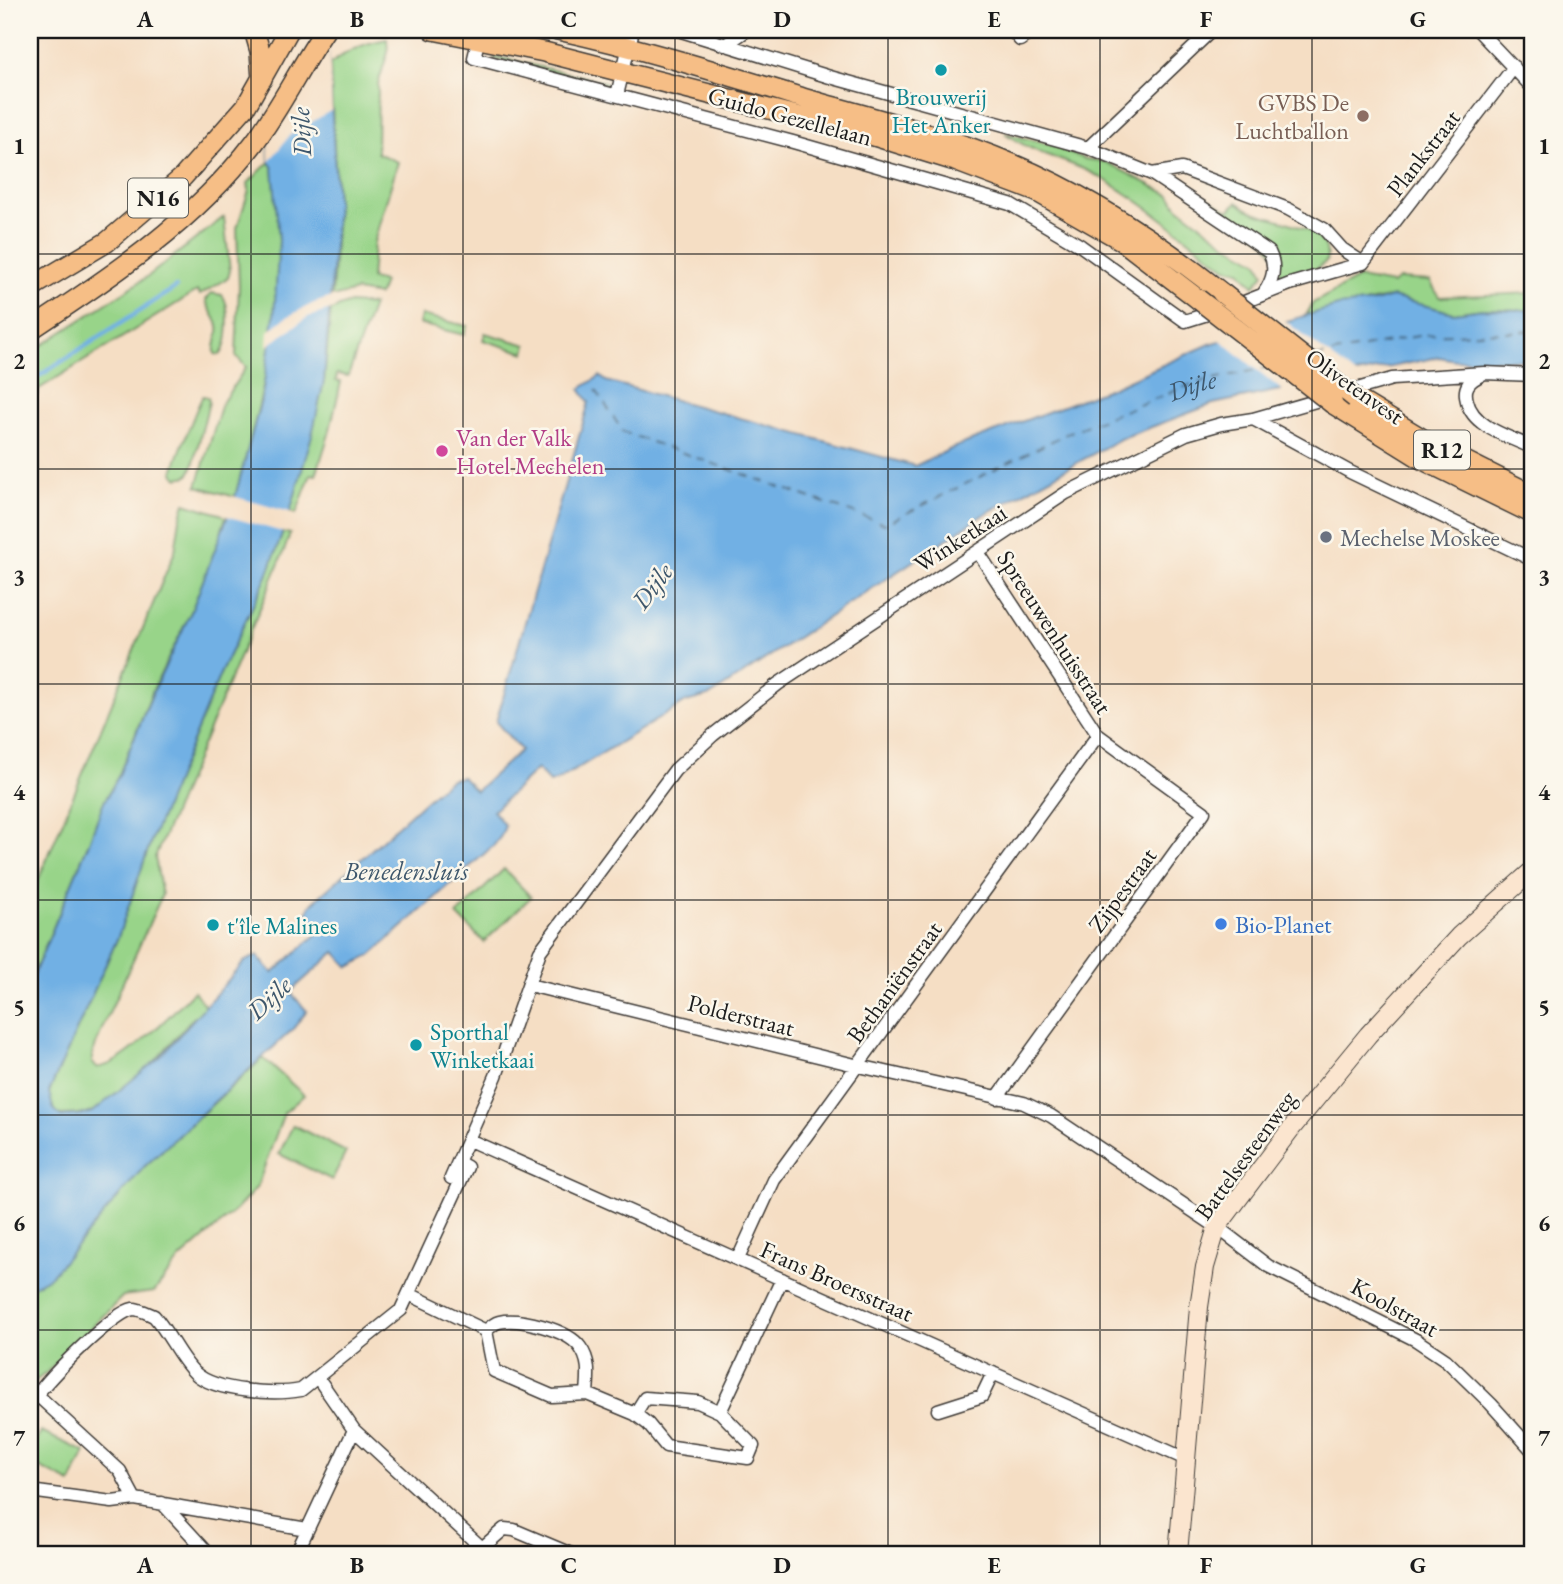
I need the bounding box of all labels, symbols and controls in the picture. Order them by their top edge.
text: A [136,4,154,34]
text: B [350,4,364,34]
text: C [561,4,577,34]
text: D [773,4,791,34]
text: E [987,4,1001,34]
text: F [1200,4,1213,34]
text: G [1410,4,1426,34]
marker: Brouwerij Het Anker [933,62,949,78]
street label: Guido Gezellelaan [705,79,876,153]
place label: Brouwerij Het Anker [891,81,991,140]
place label: GVBS De Luchtballon [1235,87,1349,146]
street label: Plankstraat [1379,103,1467,203]
water label: Dijle [283,105,319,159]
marker: GVBS De Luchtballon [1355,108,1371,124]
text: 1 [13,131,25,161]
text: 1 [1538,131,1550,161]
road number: N16 [128,178,188,218]
street label: Olivetenvest [1300,341,1410,431]
text: 2 [13,346,25,376]
text: 2 [1538,346,1550,376]
water label: Dijle [1161,362,1221,410]
place label: Van der Valk Hotel Mechelen [456,422,605,481]
road number: R12 [1414,431,1470,470]
marker: Van der Valk Hotel Mechelen [434,443,450,459]
street label: Winketkaai [908,496,1012,579]
place label: Mechelse Moskee [1340,522,1500,553]
marker: Mechelse Moskee [1318,529,1334,545]
street label: Spreeuwenhuisstraat [990,544,1120,720]
water label: Dijle [623,555,681,617]
text: 3 [13,562,25,592]
text: 3 [1538,562,1550,592]
text: 4 [13,777,26,807]
text: 4 [1538,777,1551,807]
street label: Zijpestraat [1081,841,1163,939]
water label: Benedensluis [343,854,469,888]
place label: Bio-Planet [1235,909,1332,940]
place label: t'île Malines [227,910,337,941]
street label: Bethaniënstraat [839,914,949,1049]
marker: Bio-Planet [1213,916,1229,932]
marker: t'île Malines [205,917,221,933]
water label: Dijle [238,968,300,1028]
street label: Polderstraat [684,987,798,1043]
text: 5 [13,992,25,1022]
text: 5 [1538,992,1550,1022]
place label: Sporthal Winketkaai [430,1016,535,1075]
marker: Sporthal Winketkaai [408,1037,424,1053]
street label: Battelsesteenweg [1188,1084,1303,1226]
text: 6 [13,1208,25,1238]
text: 6 [1538,1208,1550,1238]
street label: Frans Broersstraat [756,1233,919,1329]
street label: Koolstraat [1346,1270,1445,1344]
text: 7 [13,1423,26,1453]
text: 7 [1538,1423,1551,1453]
text: A [136,1550,154,1580]
text: B [350,1550,364,1580]
text: C [561,1550,577,1580]
text: D [773,1550,791,1580]
text: E [987,1550,1001,1580]
text: F [1200,1550,1213,1580]
text: G [1410,1550,1426,1580]

